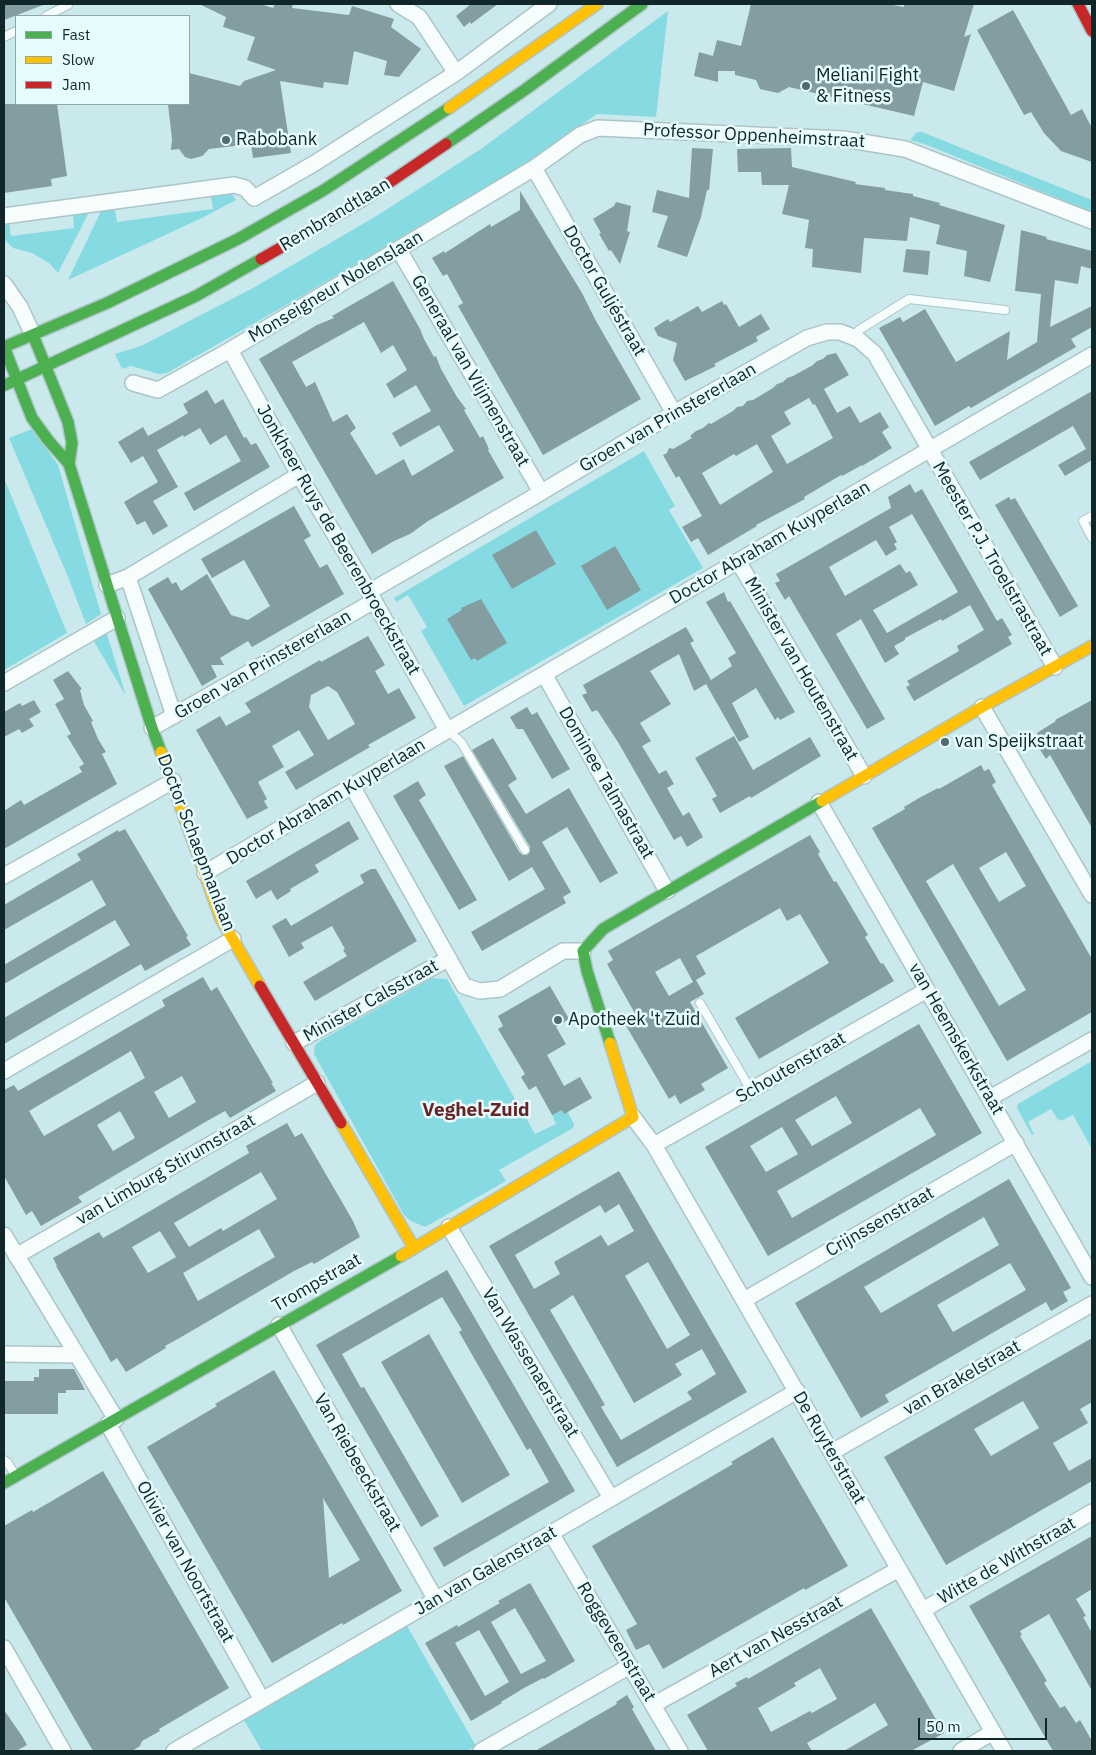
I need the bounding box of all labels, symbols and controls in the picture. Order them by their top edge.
legend [15,15,190,105]
text: Fast [62,25,90,44]
text: Slow [62,50,95,69]
place label: Meliani Fight & Fitness [816,65,919,108]
text: Jam [62,75,91,94]
marker: Meliani Fight & Fitness [800,80,812,92]
street label: Professor Oppenheimstraat [642,119,866,153]
place label: Rabobank [236,129,317,151]
marker: Rabobank [220,134,232,146]
street label: Rembrandtlaan [276,174,394,256]
street label: Doctor Guljéstraat [558,222,650,360]
street label: Monseigneur Nolenslaan [245,226,427,348]
street label: Generaal van Vlijmenstraat [406,271,534,471]
street label: Groen van Prinstererlaan [576,359,760,477]
street label: Jonkheer Ruys de Beerenbroeckstraat [252,401,424,679]
street label: Meester P.J. Troelstrastraat [927,458,1057,660]
street label: Doctor Abraham Kuyperlaan [666,477,874,609]
street label: Minister van Houtenstraat [739,573,863,765]
street label: Groen van Prinstererlaan [171,606,355,724]
street label: Dominee Talmastraat [554,703,658,863]
place label: van Speijkstraat [955,731,1084,753]
street label: Doctor Abraham Kuyperlaan [223,734,429,870]
marker: van Speijkstraat [939,736,951,748]
street label: Doctor Schaepmanlaan [152,751,240,935]
street label: Minister Calsstraat [300,955,442,1047]
street label: van Heemskerkstraat [904,959,1008,1119]
place label: Apotheek 't Zuid [568,1009,701,1031]
marker: Apotheek 't Zuid [552,1014,564,1026]
street label: Schoutenstraat [732,1028,850,1108]
district label: Veghel-Zuid [422,1100,530,1122]
street label: van Limburg Stirumstraat [72,1110,260,1230]
street label: Crijnssenstraat [822,1182,938,1262]
street label: Trompstraat [269,1249,365,1317]
street label: Van Wassenaerstraat [477,1284,583,1442]
street label: van Brakelstraat [900,1336,1024,1420]
street label: De Ruyterstraat [788,1388,870,1508]
street label: Van Riebeeckstraat [309,1390,405,1536]
street label: Olivier van Noortstraat [131,1477,239,1647]
street label: Witte de Withstraat [934,1513,1080,1609]
street label: Jan van Galenstraat [411,1522,561,1620]
street label: Roggeveenstraat [572,1578,660,1706]
street label: Aert van Nesstraat [705,1591,847,1683]
scale bar [921,1708,1050,1740]
text: 50 m [926,1717,961,1736]

